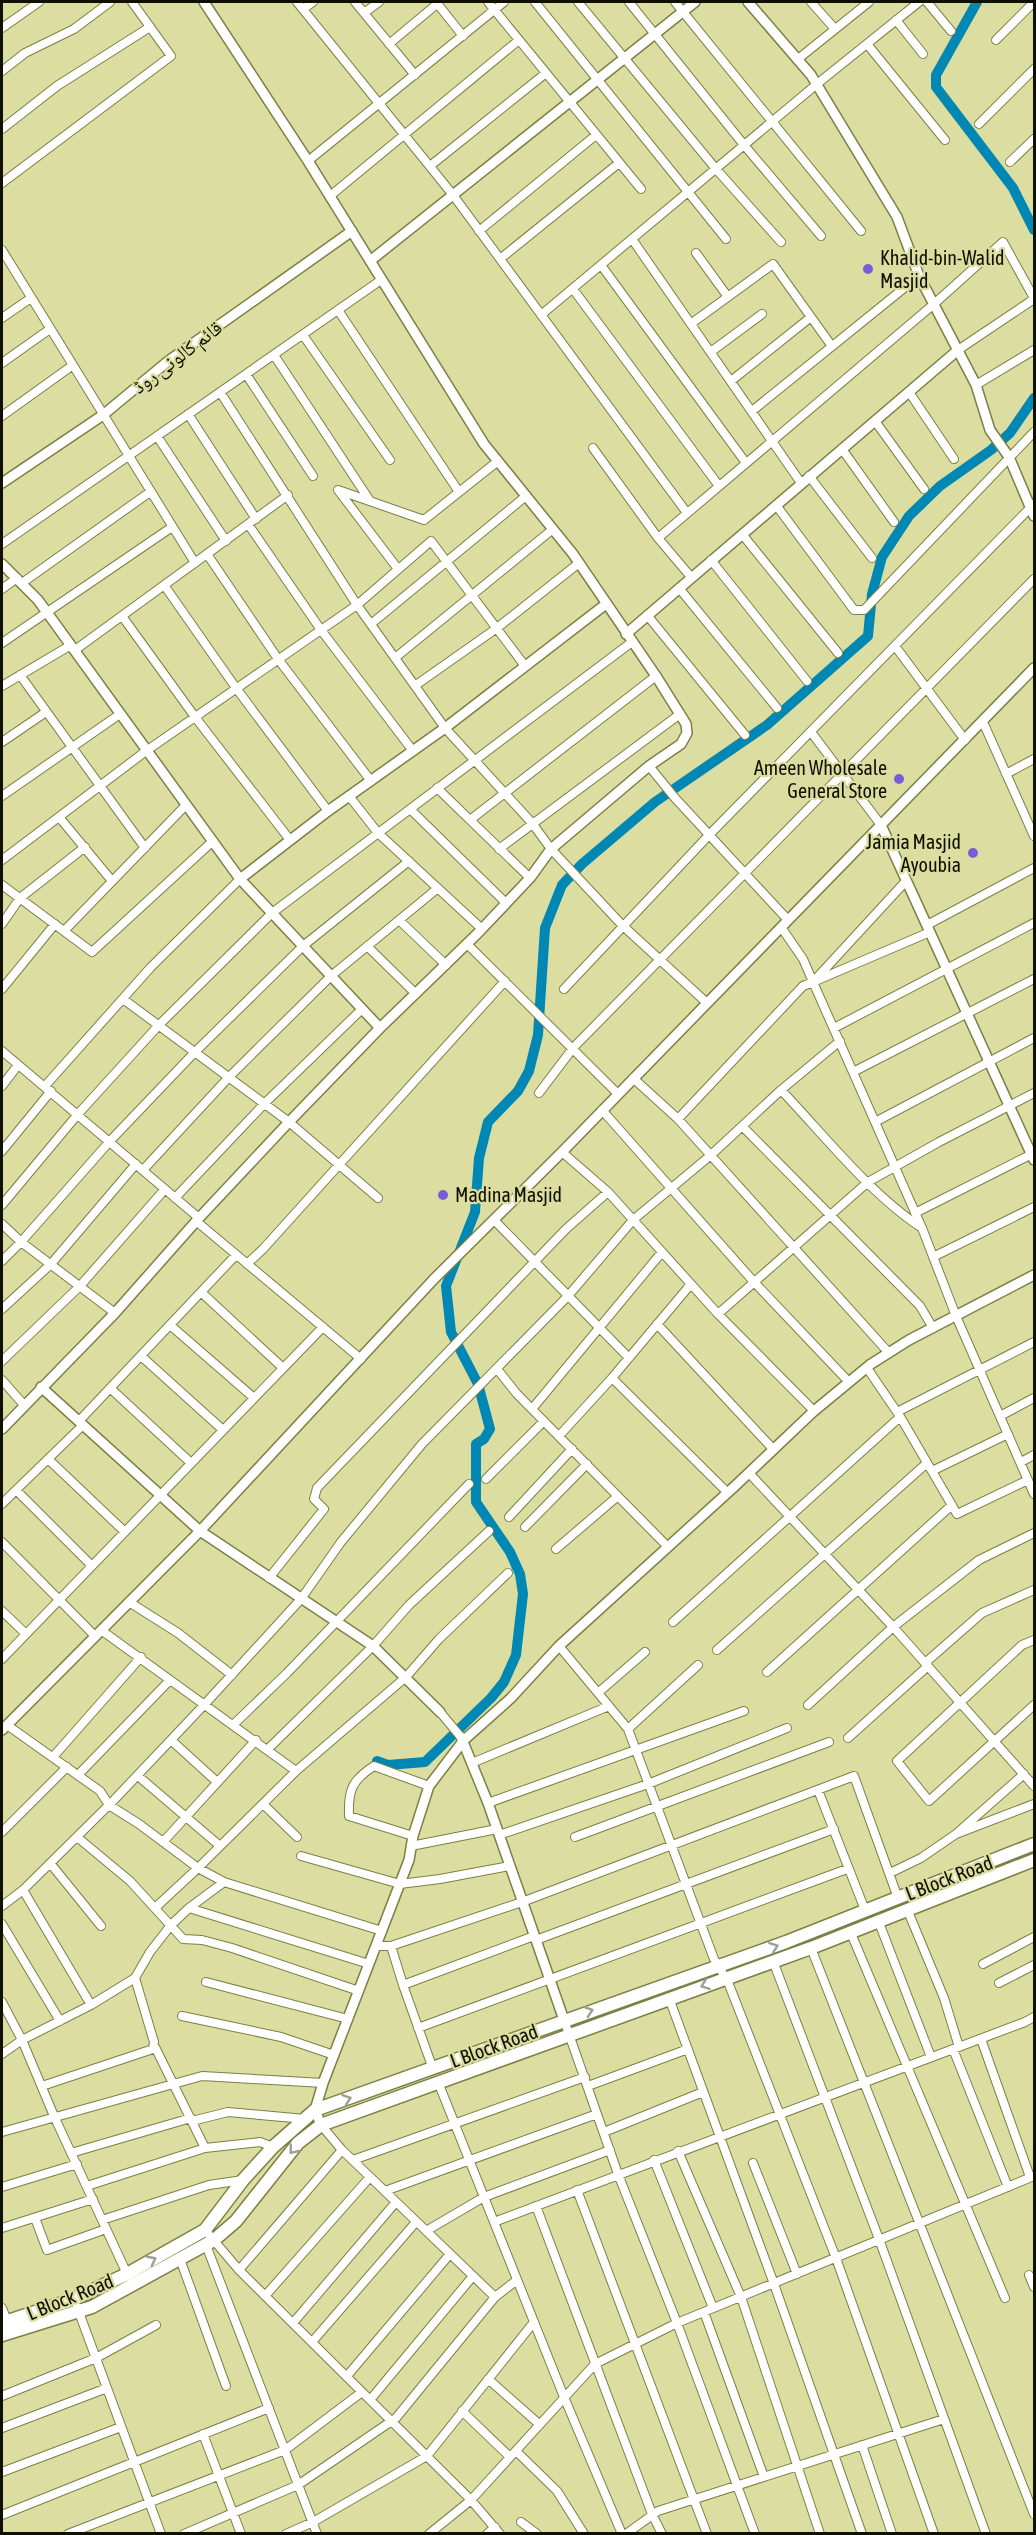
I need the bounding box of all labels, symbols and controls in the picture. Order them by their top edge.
place label: Khalid-bin-Walid Masjid [880,246,1005,292]
marker: Khalid-bin-Walid Masjid [861,262,875,276]
street label: قائم کالونی روڈ [127,315,228,400]
place label: Ameen Wholesale General Store [754,756,887,802]
marker: Ameen Wholesale General Store [892,772,906,786]
place label: Jamia Masjid Ayoubia [866,830,961,876]
marker: Jamia Masjid Ayoubia [966,846,980,860]
place label: Madina Masjid [455,1183,562,1206]
marker: Madina Masjid [436,1188,450,1202]
street label: L Block Road [902,1850,996,1905]
one-way arrow [767,1942,778,1954]
one-way arrow [700,1978,711,1991]
one-way arrow [583,2006,594,2018]
street label: L Block Road [447,2019,541,2072]
one-way arrow [341,2094,352,2107]
one-way arrow [289,2143,300,2154]
one-way arrow [146,2256,156,2267]
street label: L Block Road [23,2269,117,2324]

